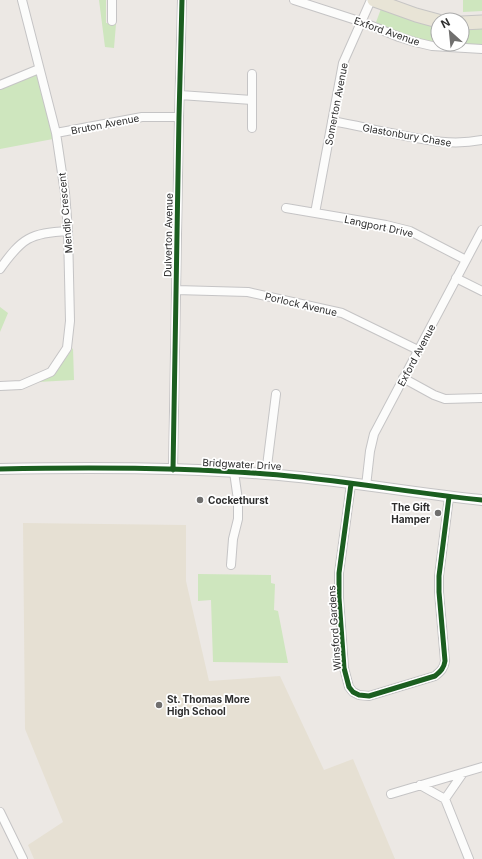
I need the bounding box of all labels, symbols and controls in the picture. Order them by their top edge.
north arrow [430,12,470,52]
street label: Exford Avenue [353,14,422,48]
text: N [439,15,452,31]
street label: Somerton Avenue [322,61,350,146]
street label: Bruton Avenue [70,111,140,136]
street label: Glastonbury Chase [362,121,453,149]
street label: Mendip Crescent [55,171,75,254]
street label: Dulverton Avenue [161,193,175,277]
street label: Langport Drive [343,213,415,239]
street label: Porlock Avenue [264,290,338,318]
street label: Exford Avenue [395,322,438,388]
street label: Bridgwater Drive [202,456,282,472]
place label: Cockethurst [208,494,269,506]
marker: Cockethurst [195,495,205,505]
place label: The Gift Hamper [391,501,430,525]
marker: The Gift Hamper [433,508,443,518]
street label: Winsford Gardens [325,585,343,671]
place label: St. Thomas More High School [167,693,250,718]
marker: St. Thomas More High School [154,700,164,710]

